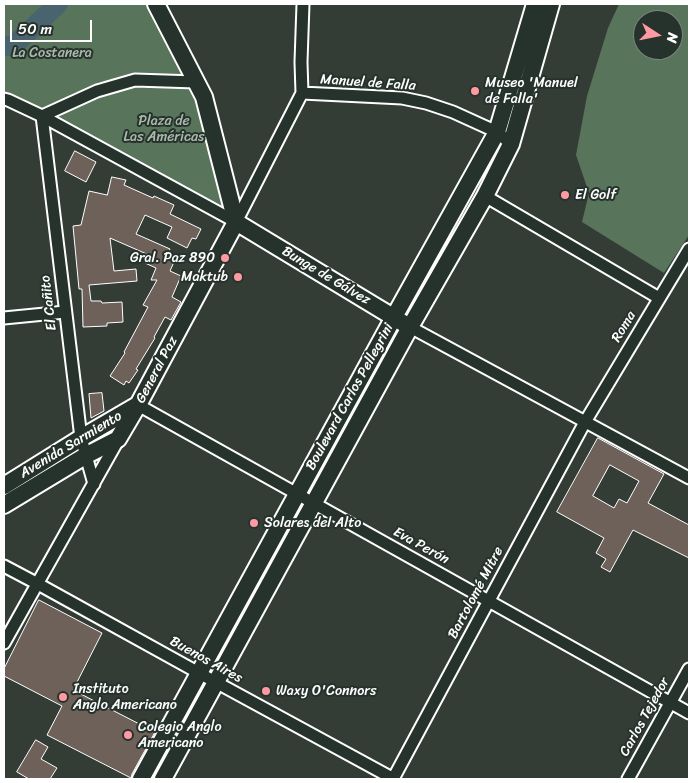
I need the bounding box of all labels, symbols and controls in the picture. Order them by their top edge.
scale bar [12,10,95,42]
north arrow [633,10,683,60]
text: 50 m [18,16,52,42]
text: N [659,31,685,45]
park label: La Costanera [12,45,92,61]
street label: Manuel de Falla [320,71,416,95]
place label: Museo 'Manuel de Falla' [485,75,578,108]
marker: Museo 'Manuel de Falla' [469,85,481,97]
park label: Plaza de Las Américas [124,113,204,146]
place label: El Golf [575,187,616,203]
marker: El Golf [559,189,571,201]
street label: Bunge de Gálvez [279,243,373,309]
place label: Gral. Paz 890 [130,250,215,266]
marker: Gral. Paz 890 [219,252,231,264]
place label: Maktub [181,269,228,285]
marker: Maktub [232,271,244,283]
street label: El Cañito [37,274,61,332]
street label: Roma [608,308,640,346]
street label: Boulevard Carlos Pellegrini [303,321,397,473]
street label: General Paz [132,334,182,406]
street label: Avenida Sarmiento [17,408,125,482]
place label: Solares del Alto [264,515,361,531]
marker: Solares del Alto [248,517,260,529]
street label: Eva Perón [390,524,452,568]
street label: Bartolomé Mitre [445,544,507,642]
street label: Buenos Aires [167,633,245,687]
street label: Carlos Tejedor [616,675,674,759]
place label: Instituto Anglo Americano [73,681,177,714]
place label: Waxy O'Connors [276,683,376,699]
marker: Waxy O'Connors [260,685,272,697]
marker: Instituto Anglo Americano [57,691,69,703]
place label: Colegio Anglo Americano [138,719,222,752]
marker: Colegio Anglo Americano [122,729,134,741]

